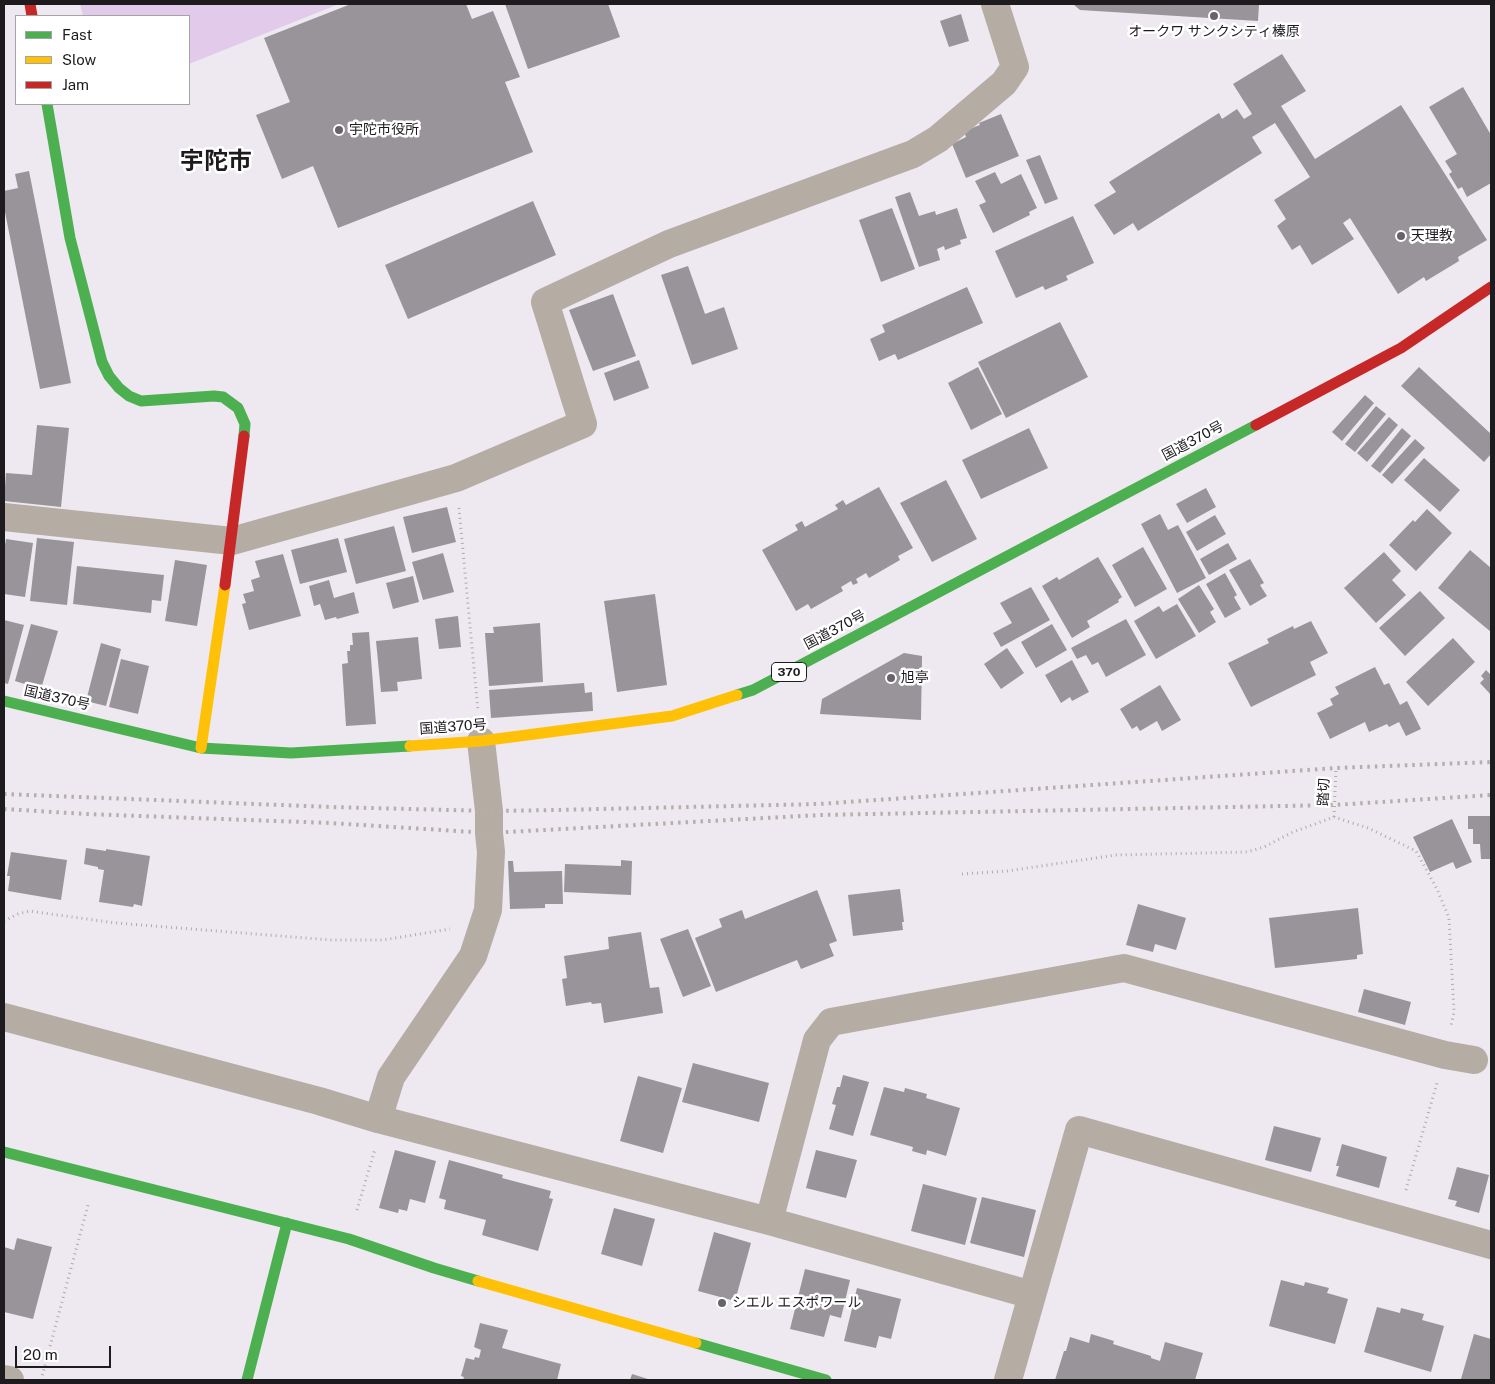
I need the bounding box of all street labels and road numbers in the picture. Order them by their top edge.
street label: 国道370号 [1159,418,1227,464]
street label: 国道370号 [801,607,869,653]
road number: 370 [772,662,806,682]
street label: 国道370号 [22,682,92,714]
street label: 国道370号 [419,716,487,738]
street label: 踏切 [1315,778,1333,806]

